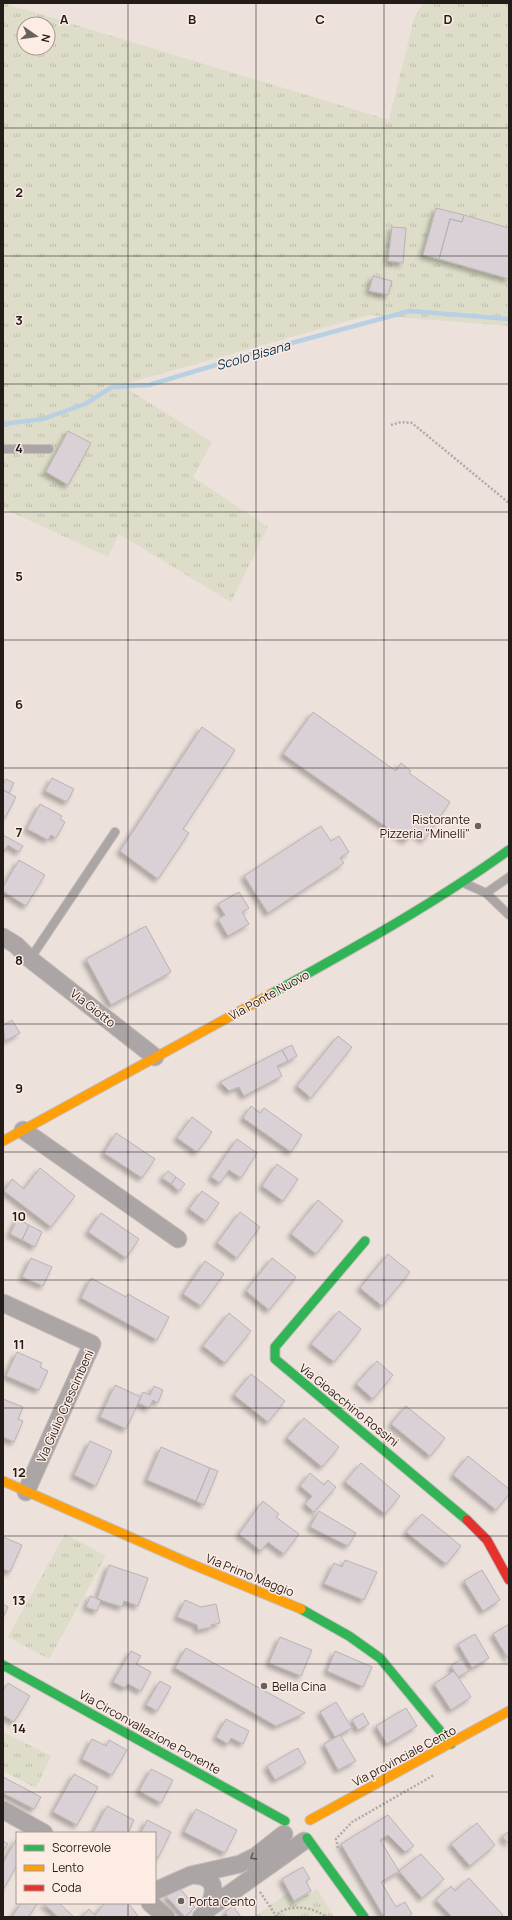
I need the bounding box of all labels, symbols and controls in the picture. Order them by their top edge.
text: A [60,10,69,28]
text: B [188,10,196,28]
text: C [315,10,325,28]
text: D [443,10,453,28]
north arrow [16,16,56,56]
text: N [38,33,54,44]
text: 2 [15,183,23,201]
text: 3 [15,311,23,329]
water label: Scolo Bisana [214,336,293,374]
text: 4 [15,439,23,457]
text: 5 [15,567,23,585]
text: 6 [15,695,23,713]
place label: Ristorante Pizzeria "Minelli" [380,811,470,842]
marker: Ristorante Pizzeria "Minelli" [473,821,483,831]
text: 7 [16,823,23,841]
text: 8 [15,951,23,969]
street label: Via Ponte Nuovo [226,966,312,1024]
street label: Via Giotto [67,985,119,1031]
text: 9 [15,1079,23,1097]
text: 10 [12,1207,26,1225]
text: 11 [13,1335,25,1353]
street label: Via Giulio Crescimbeni [32,1347,98,1465]
street label: Via Gioacchino Rossini [296,1360,402,1450]
text: 12 [12,1463,26,1481]
street label: Via Primo Maggio [203,1550,297,1600]
text: 13 [12,1591,26,1609]
place label: Bella Cina [272,1678,326,1695]
marker: Bella Cina [259,1681,269,1691]
street label: Via Circonvallazione Ponente [76,1686,224,1778]
text: 14 [12,1719,26,1737]
street label: Via provinciale Cento [349,1721,459,1791]
legend [16,1832,156,1904]
text: Scorrevole [52,1839,111,1856]
one-way arrow [250,1852,257,1860]
text: Lento [52,1859,84,1876]
text: Coda [52,1879,81,1896]
place label: Porta Cento [189,1893,256,1910]
marker: Porta Cento [176,1896,186,1906]

